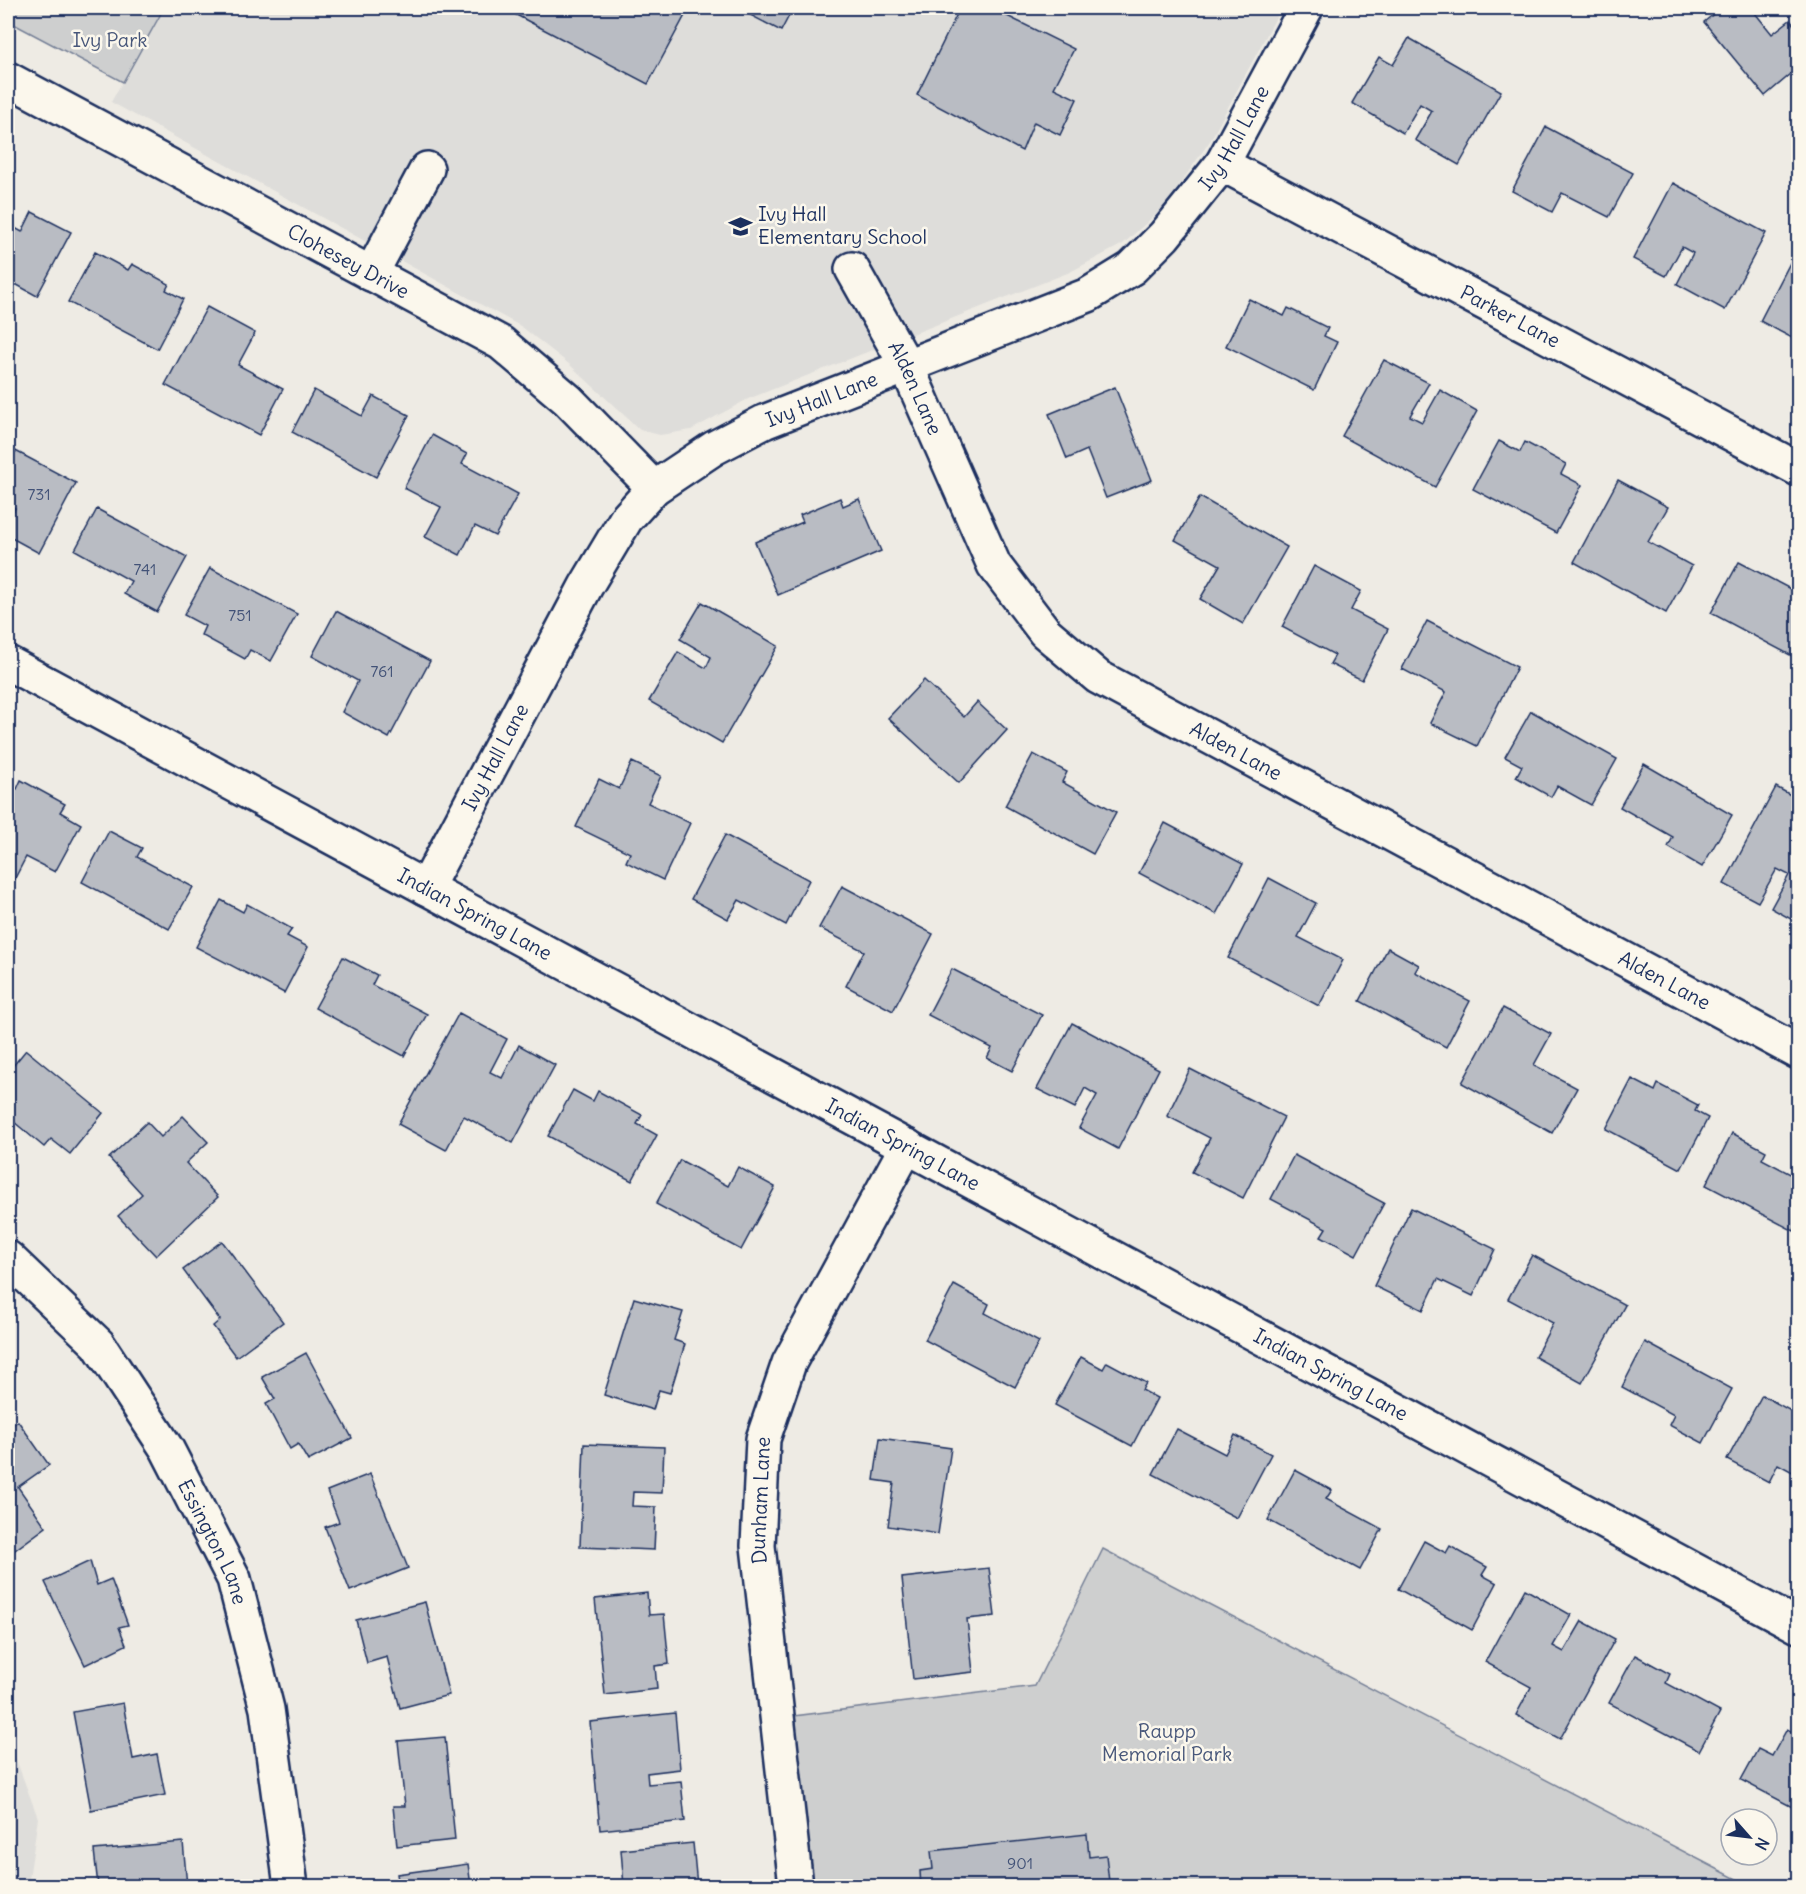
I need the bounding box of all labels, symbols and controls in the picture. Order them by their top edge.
park label: Ivy Park [72,27,148,52]
street label: Ivy Hall Lane [1193,81,1274,195]
place label: Ivy Hall Elementary School [758,201,927,249]
school or university icon: Ivy Hall Elementary School [727,213,753,239]
street label: Clohesey Drive [283,218,414,304]
street label: Parker Lane [1456,279,1565,353]
street label: Alden Lane [883,336,948,439]
street label: Ivy Hall Lane [762,366,881,432]
house number: 731 [27,484,51,504]
house number: 741 [134,559,156,579]
house number: 751 [228,605,252,625]
house number: 761 [370,661,394,681]
street label: Ivy Hall Lane [456,699,533,815]
street label: Alden Lane [1186,716,1287,785]
street label: Indian Spring Lane [394,862,556,965]
street label: Alden Lane [1614,945,1715,1015]
street label: Indian Spring Lane [822,1092,984,1196]
street label: Indian Spring Lane [1250,1323,1412,1426]
street label: Dunham Lane [745,1436,775,1565]
street label: Essington Lane [173,1475,253,1607]
park label: Raupp Memorial Park [1102,1718,1232,1766]
north arrow [1719,1807,1779,1867]
text: N [1751,1834,1774,1854]
house number: 901 [1007,1853,1033,1873]

